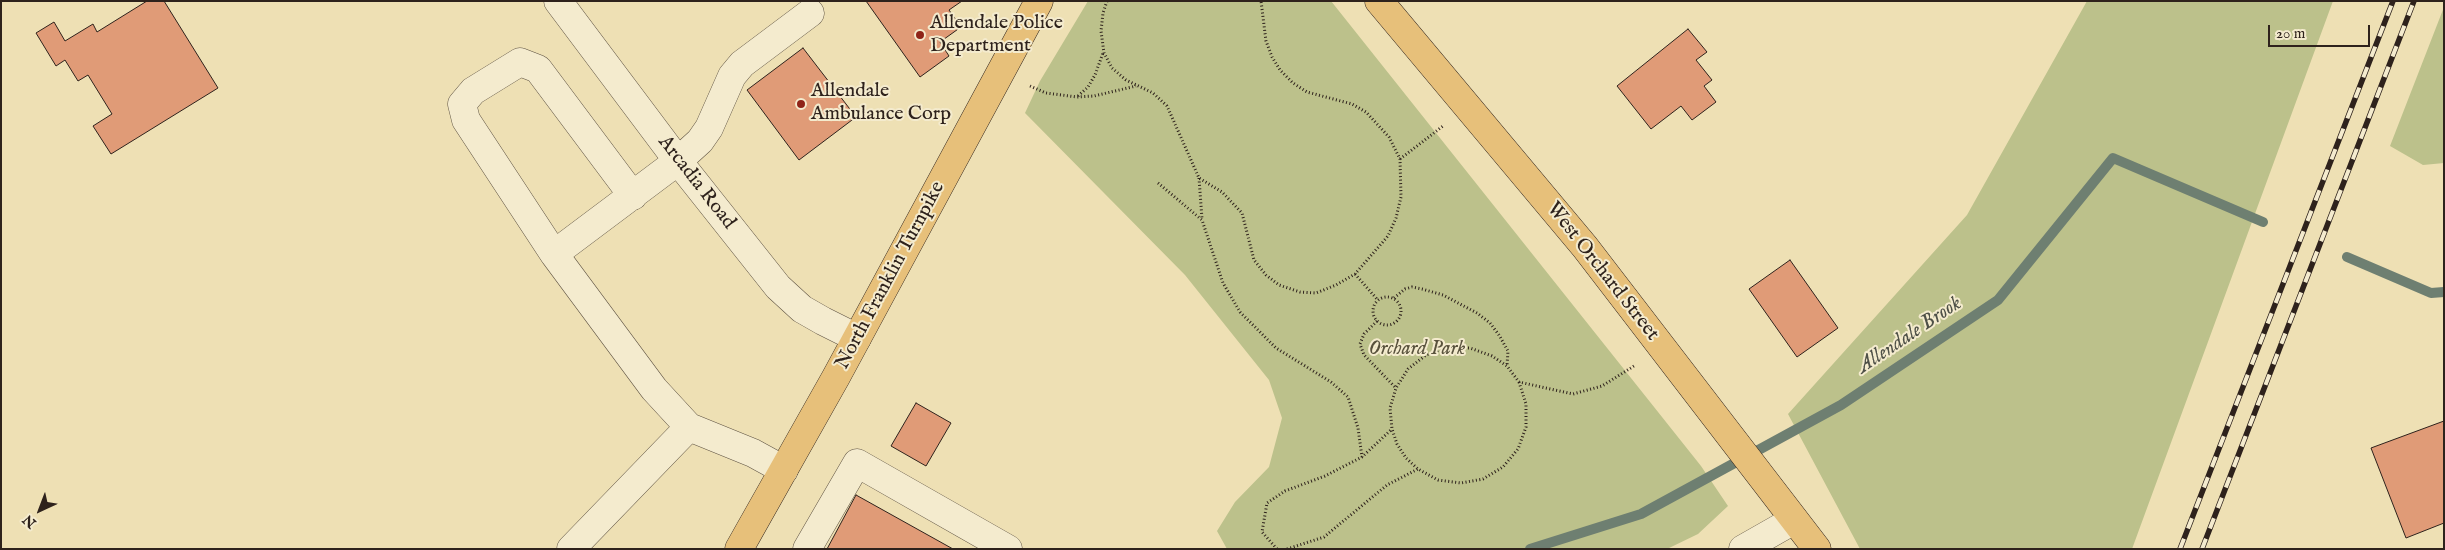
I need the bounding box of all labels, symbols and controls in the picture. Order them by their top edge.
place label: Allendale Police Department [930,12,1063,59]
scale bar [2270,15,2372,47]
text: 20 m [2276,24,2305,43]
marker: Allendale Police Department [914,29,926,41]
place label: Allendale Ambulance Corp [811,80,951,127]
marker: Allendale Ambulance Corp [795,98,807,110]
street label: Arcadia Road [652,131,740,235]
street label: North Franklin Turnpike [831,178,951,374]
street label: West Orchard Street [1540,198,1664,346]
water label: Allendale Brook [1853,292,1967,380]
park label: Orchard Park [1369,338,1465,362]
north arrow [15,485,65,535]
text: N [19,510,40,532]

